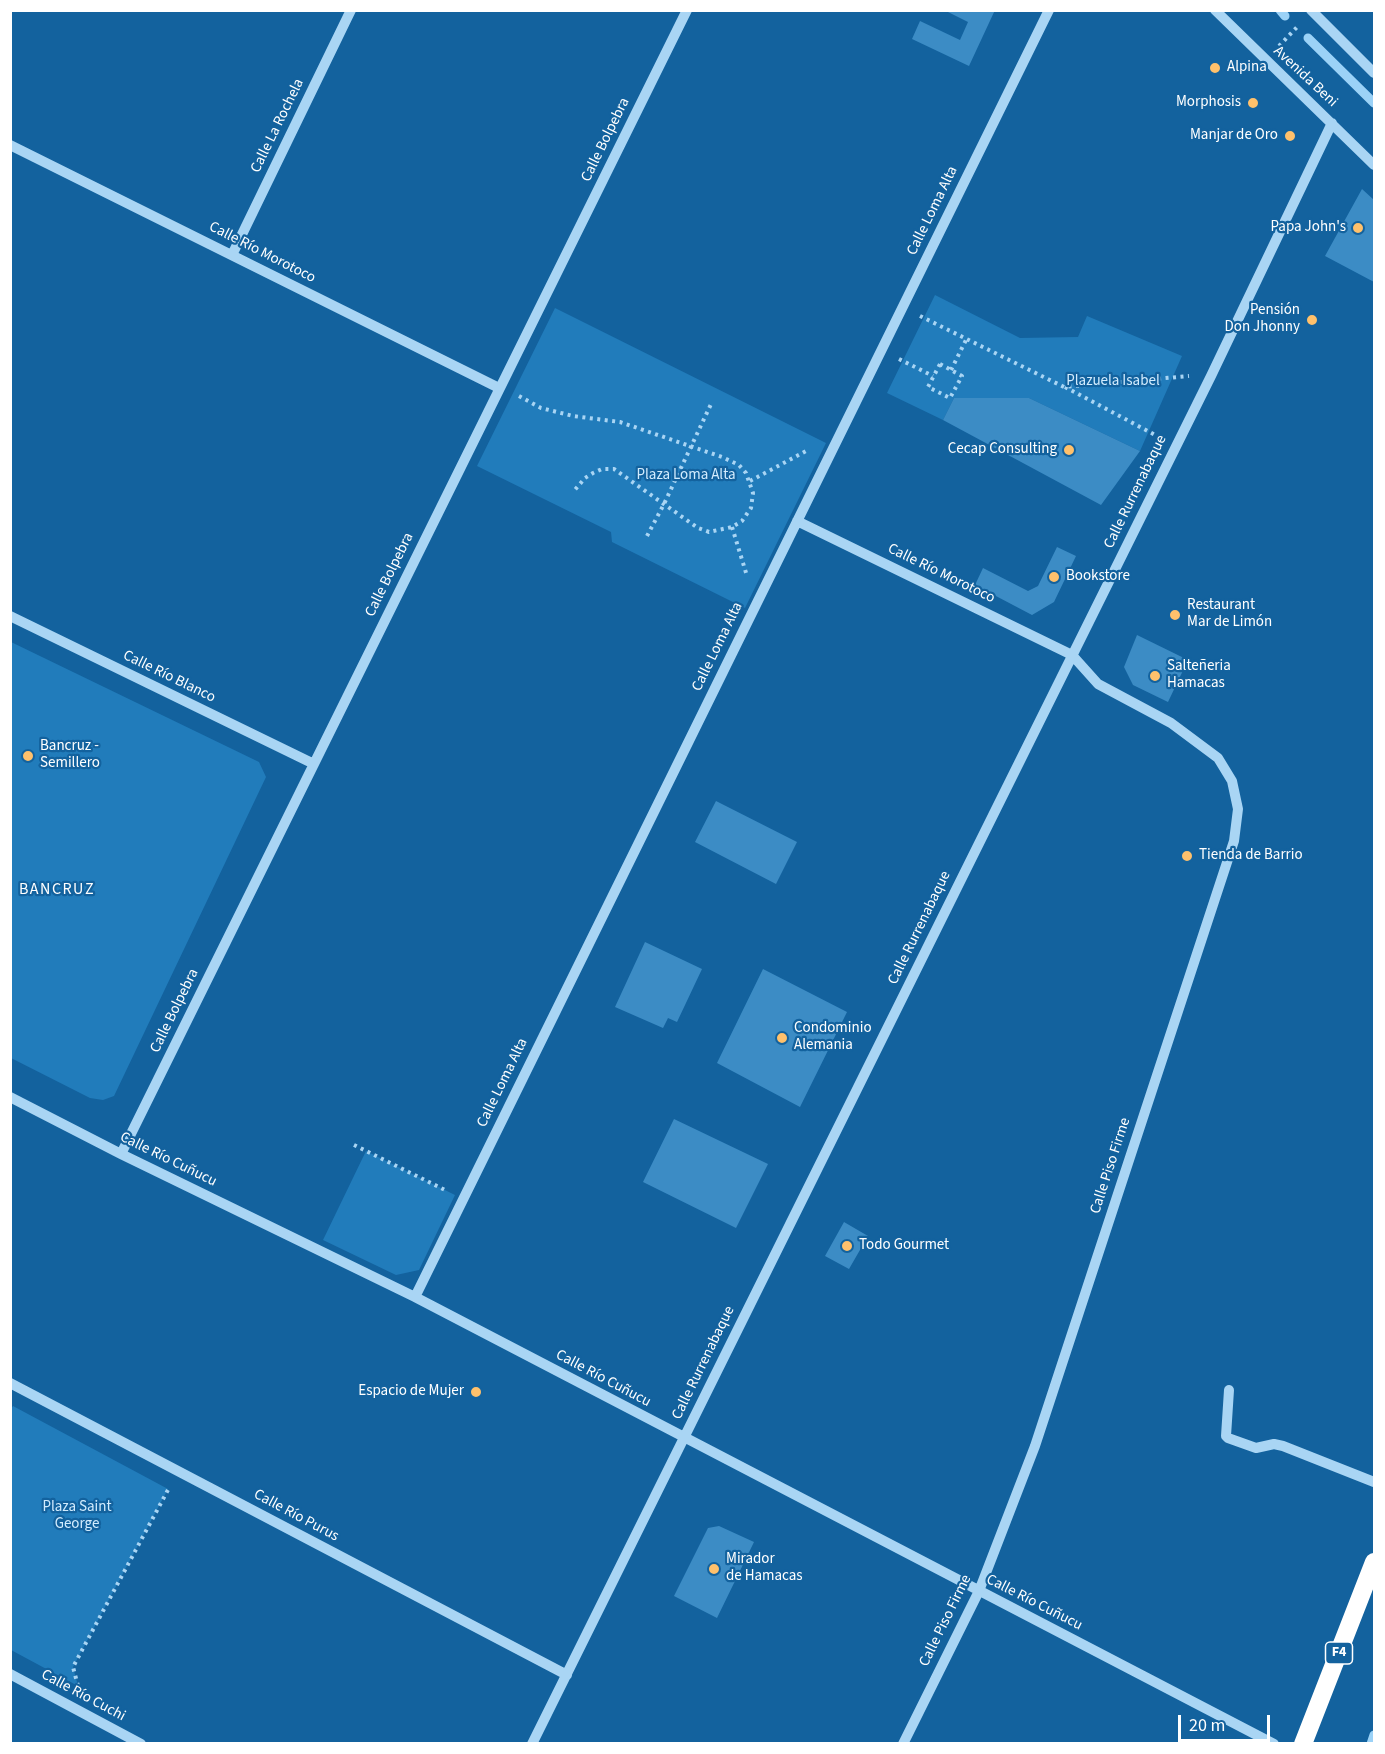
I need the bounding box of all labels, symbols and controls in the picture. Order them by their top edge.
street label: Avenida Beni [1269,43,1341,111]
place label: Alpina [1227,59,1267,77]
marker: Alpina [1208,61,1222,75]
street label: Calle La Rochela [247,76,309,176]
place label: Morphosis [1176,94,1241,112]
street label: Calle Bolpebra [578,95,634,185]
marker: Morphosis [1246,96,1260,110]
place label: Manjar de Oro [1190,127,1278,145]
marker: Manjar de Oro [1283,129,1297,143]
street label: Calle Loma Alta [904,164,962,258]
street label: Calle Río Morotoco [206,218,318,288]
place label: Papa John's [1271,219,1346,237]
marker: Papa John's [1351,221,1365,235]
place label: Pensión Don Jhonny [1225,302,1300,337]
marker: Pensión Don Jhonny [1305,313,1319,327]
park label: Plazuela Isabel [1066,373,1160,391]
street label: Calle Rurrenabaque [1101,432,1171,552]
place label: Cecap Consulting [948,441,1057,459]
marker: Cecap Consulting [1062,443,1076,457]
park label: Plaza Loma Alta [637,467,735,485]
street label: Calle Bolpebra [362,530,418,620]
street label: Calle Río Morotoco [884,540,998,608]
place label: Bookstore [1066,568,1130,586]
marker: Bookstore [1047,570,1061,584]
place label: Restaurant Mar de Limón [1187,597,1272,632]
street label: Calle Loma Alta [689,600,747,694]
marker: Restaurant Mar de Limón [1168,608,1182,622]
street label: Calle Río Blanco [120,647,218,707]
place label: Salteñeria Hamacas [1167,658,1231,693]
marker: Salteñeria Hamacas [1148,669,1162,683]
place label: Bancruz - Semillero [40,738,100,773]
marker: Bancruz - Semillero [21,749,35,763]
place label: Tienda de Barrio [1199,847,1303,865]
marker: Tienda de Barrio [1180,849,1194,863]
street label: Calle Rurrenabaque [885,868,955,988]
district label: BANCRUZ [19,880,95,900]
street label: Calle Bolpebra [147,966,203,1056]
place label: Condominio Alemania [794,1020,872,1055]
marker: Condominio Alemania [775,1031,789,1045]
street label: Calle Loma Alta [474,1036,532,1130]
street label: Calle Piso Firme [1087,1116,1135,1216]
street label: Calle Río Cuñucu [117,1129,219,1191]
place label: Todo Gourmet [859,1237,949,1255]
marker: Todo Gourmet [840,1239,854,1253]
street label: Calle Rurrenabaque [669,1303,739,1423]
street label: Calle Río Cuñucu [552,1346,654,1412]
place label: Espacio de Mujer [358,1383,464,1401]
marker: Espacio de Mujer [469,1385,483,1399]
street label: Calle Río Purus [250,1486,342,1546]
park label: Plaza Saint George [42,1499,112,1534]
place label: Mirador de Hamacas [726,1551,803,1586]
marker: Mirador de Hamacas [707,1562,721,1576]
street label: Calle Río Cuñucu [983,1571,1085,1635]
street label: Calle Piso Firme [916,1572,976,1670]
road number: F4 [1326,1642,1352,1664]
street label: Calle Río Cuchi [38,1666,128,1726]
scale bar [1181,1703,1272,1741]
text: 20 m [1189,1713,1225,1738]

